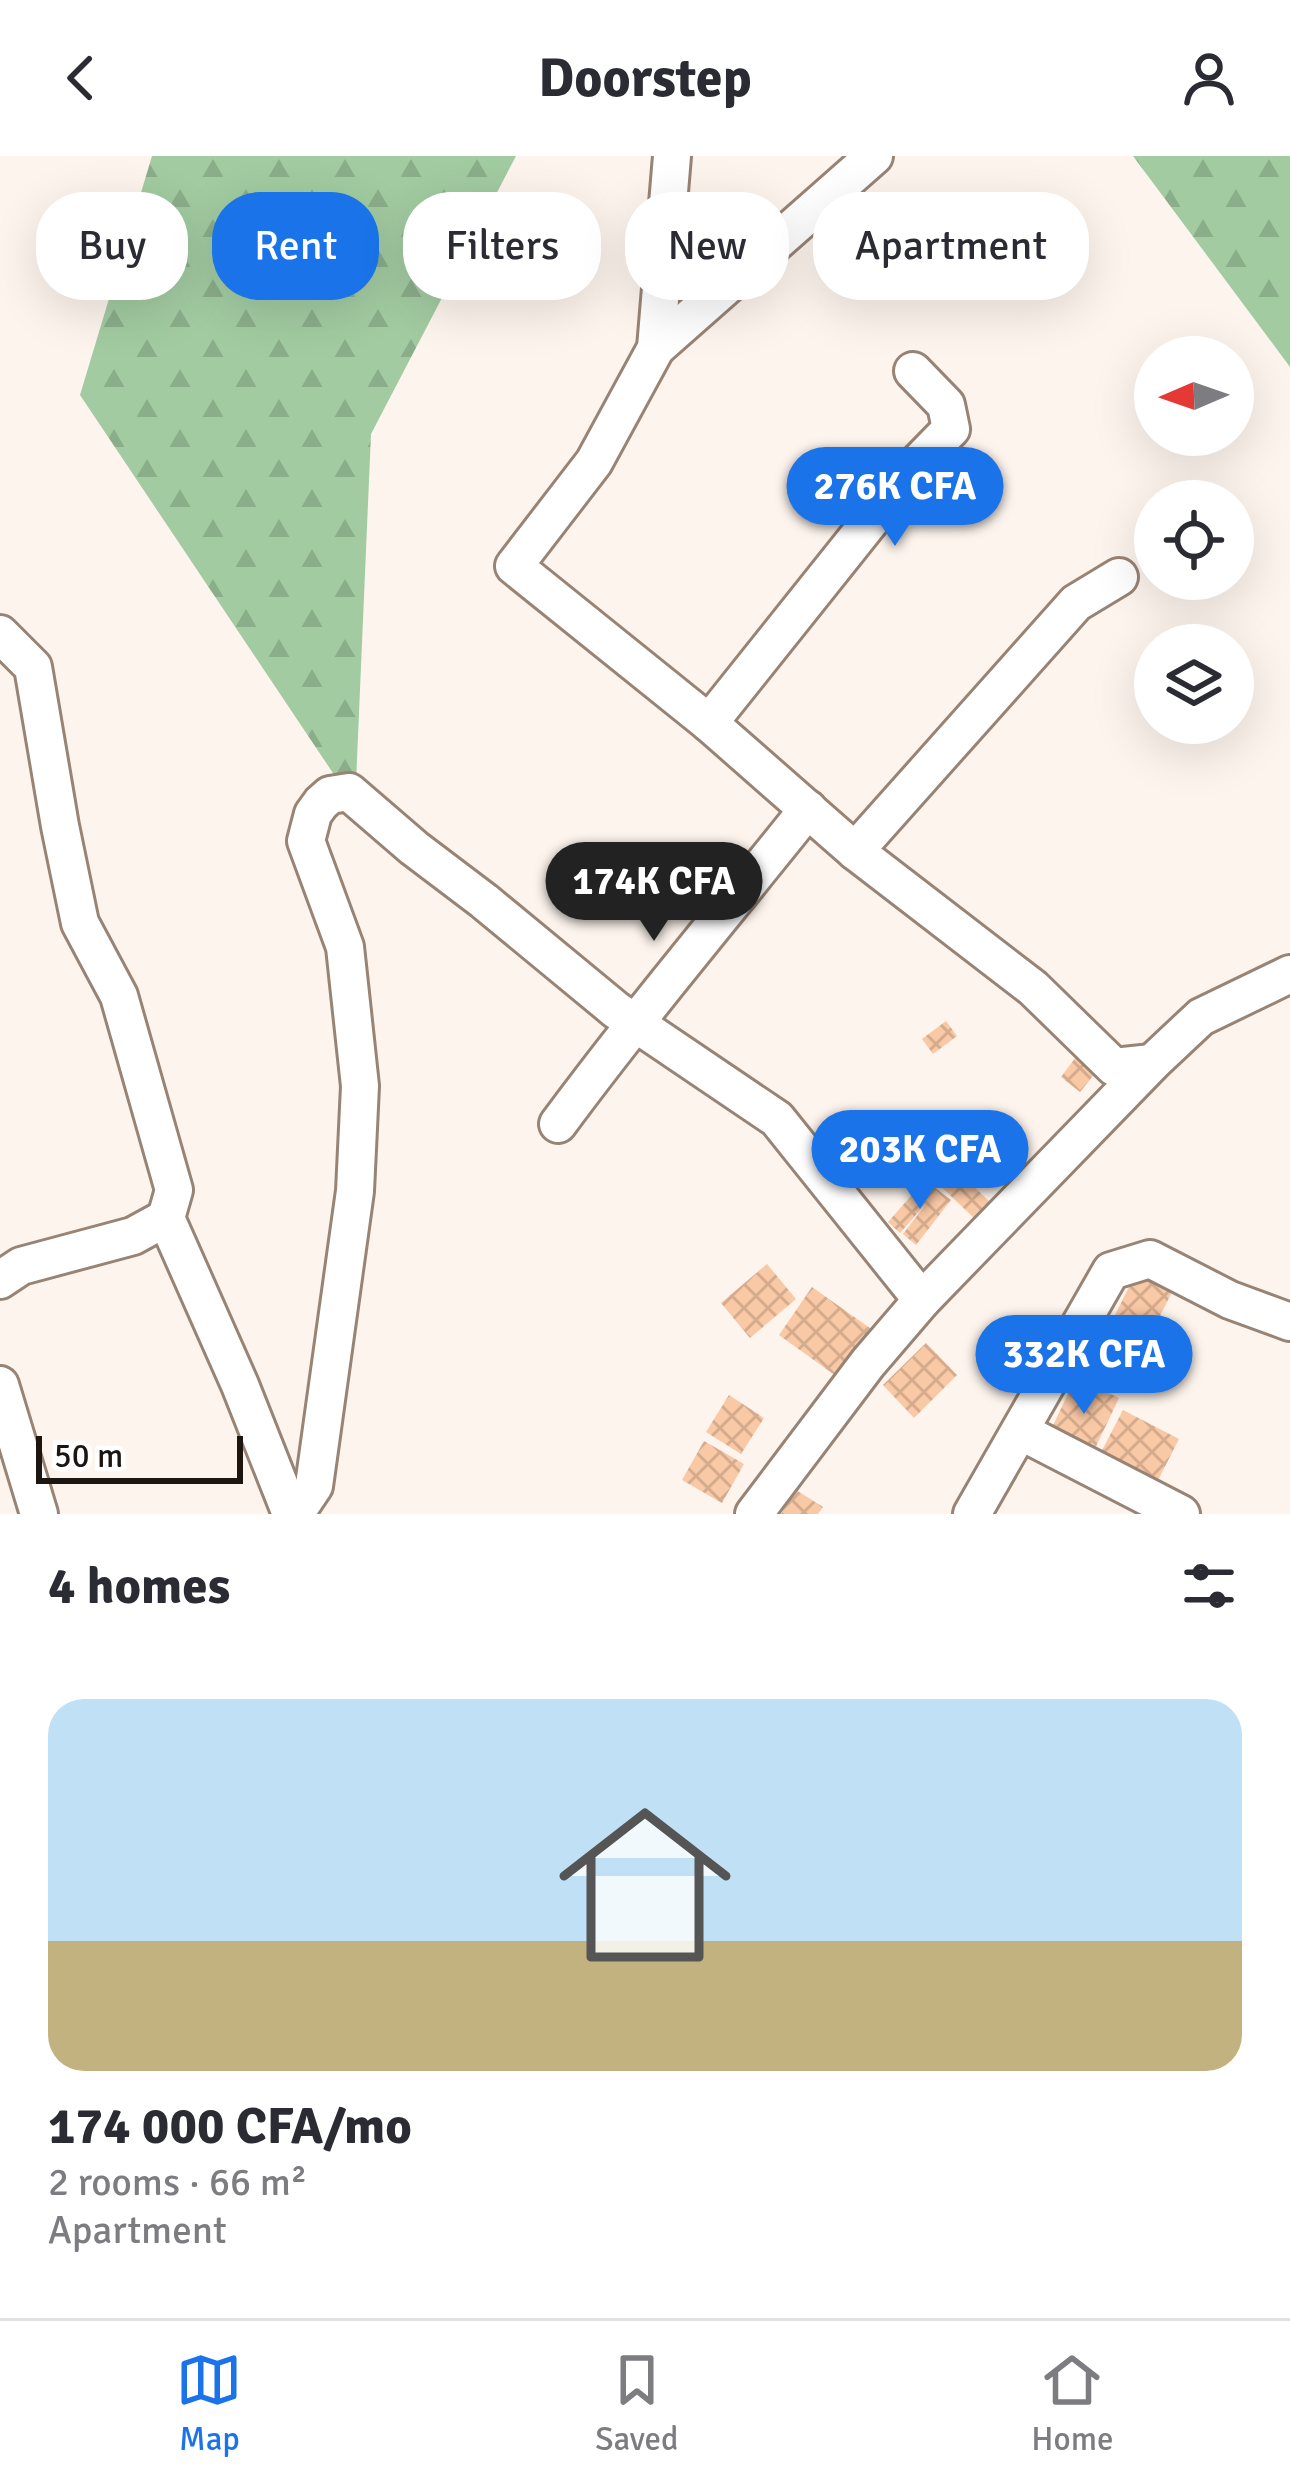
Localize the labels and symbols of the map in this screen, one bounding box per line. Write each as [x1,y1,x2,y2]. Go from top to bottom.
north arrow [1134,336,1254,456]
pin: 276K CFA [771,447,1019,549]
pin: 174K CFA [530,842,778,944]
pin: 203K CFA [796,1110,1044,1212]
pin: 332K CFA [960,1315,1208,1417]
scale bar [36,1430,243,1483]

